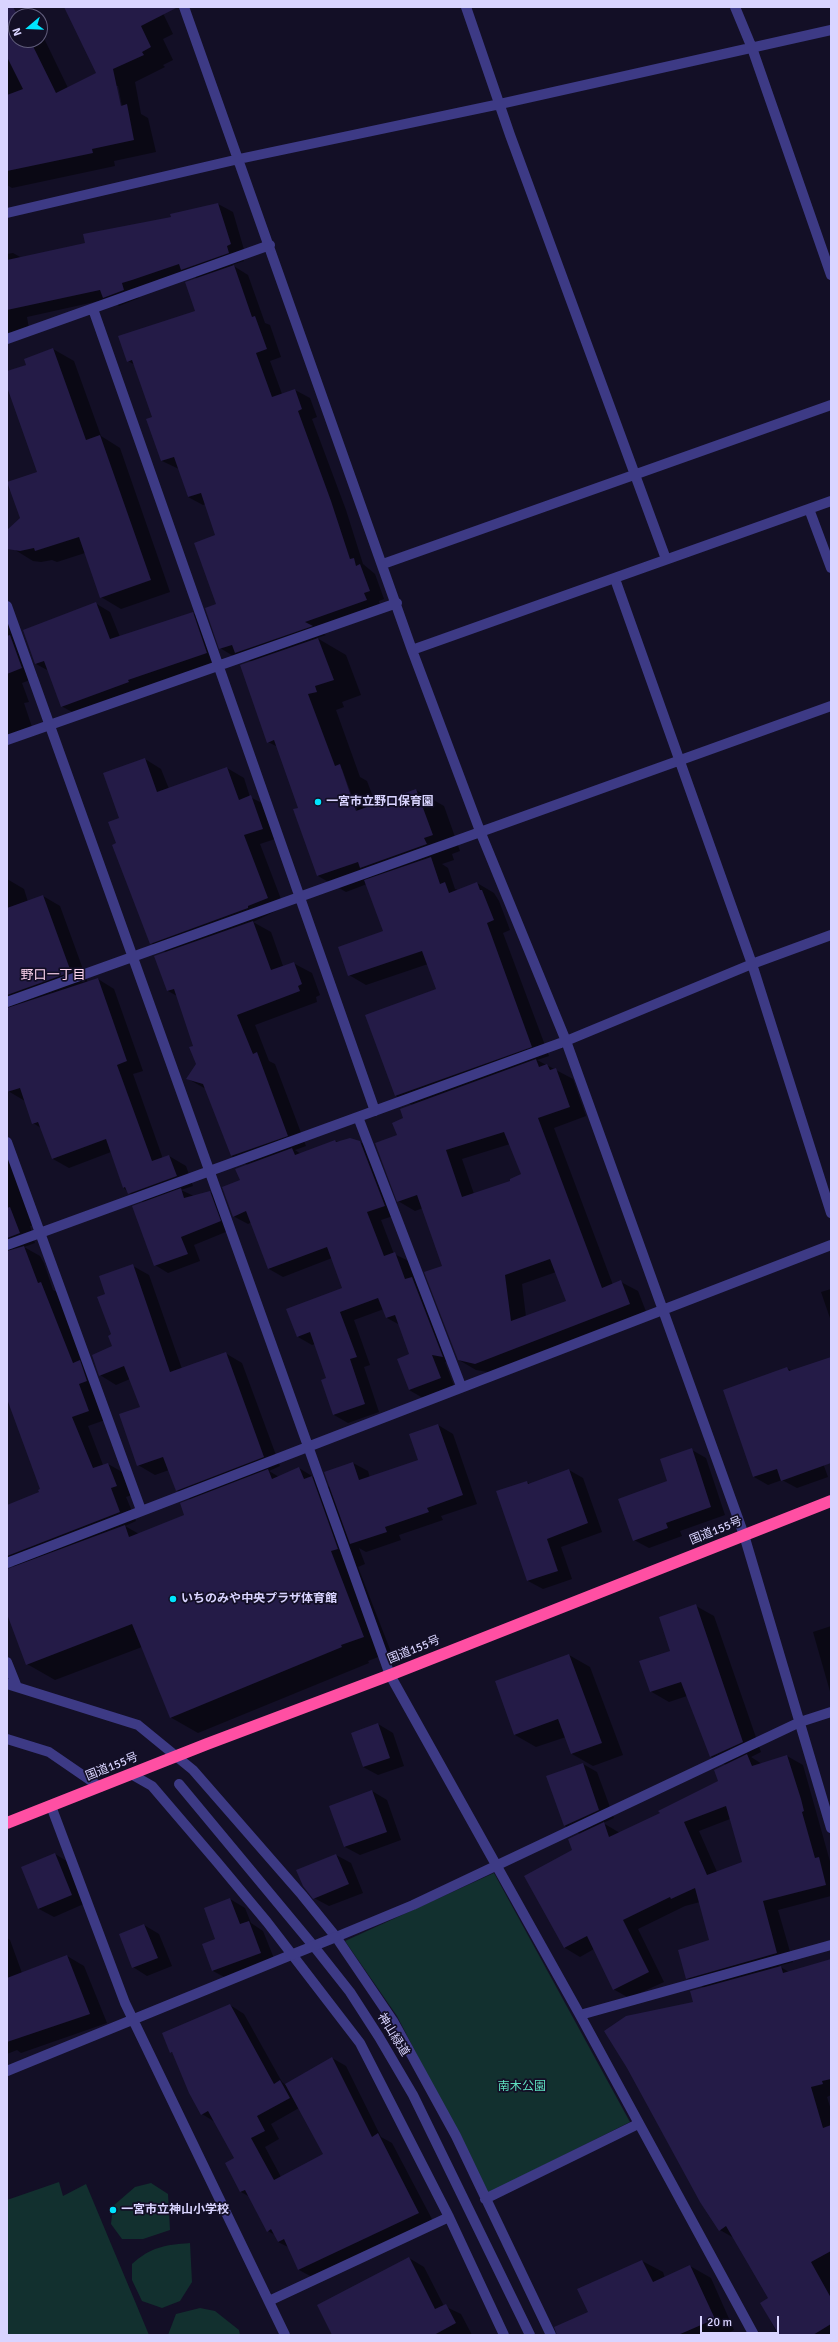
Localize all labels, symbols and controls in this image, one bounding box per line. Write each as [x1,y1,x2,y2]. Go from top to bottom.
north arrow [8,8,48,48]
text: N [10,26,25,37]
place label: 一宮市立野口保育園 [326,795,434,809]
marker: 一宮市立野口保育園 [313,797,323,807]
district label: 野口一丁目 [21,968,85,984]
street label: 国道155号 [688,1514,744,1548]
place label: いちのみや中央プラザ体育館 [181,1592,337,1606]
marker: いちのみや中央プラザ体育館 [168,1594,178,1604]
street label: 国道155号 [386,1633,442,1667]
street label: 国道155号 [84,1750,140,1784]
street label: 神山緑道 [374,2011,412,2059]
park label: 南木公園 [498,2080,546,2094]
place label: 一宮市立神山小学校 [121,2203,229,2217]
marker: 一宮市立神山小学校 [108,2205,118,2215]
scale bar [702,2308,781,2334]
text: 20 m [707,2315,732,2330]

